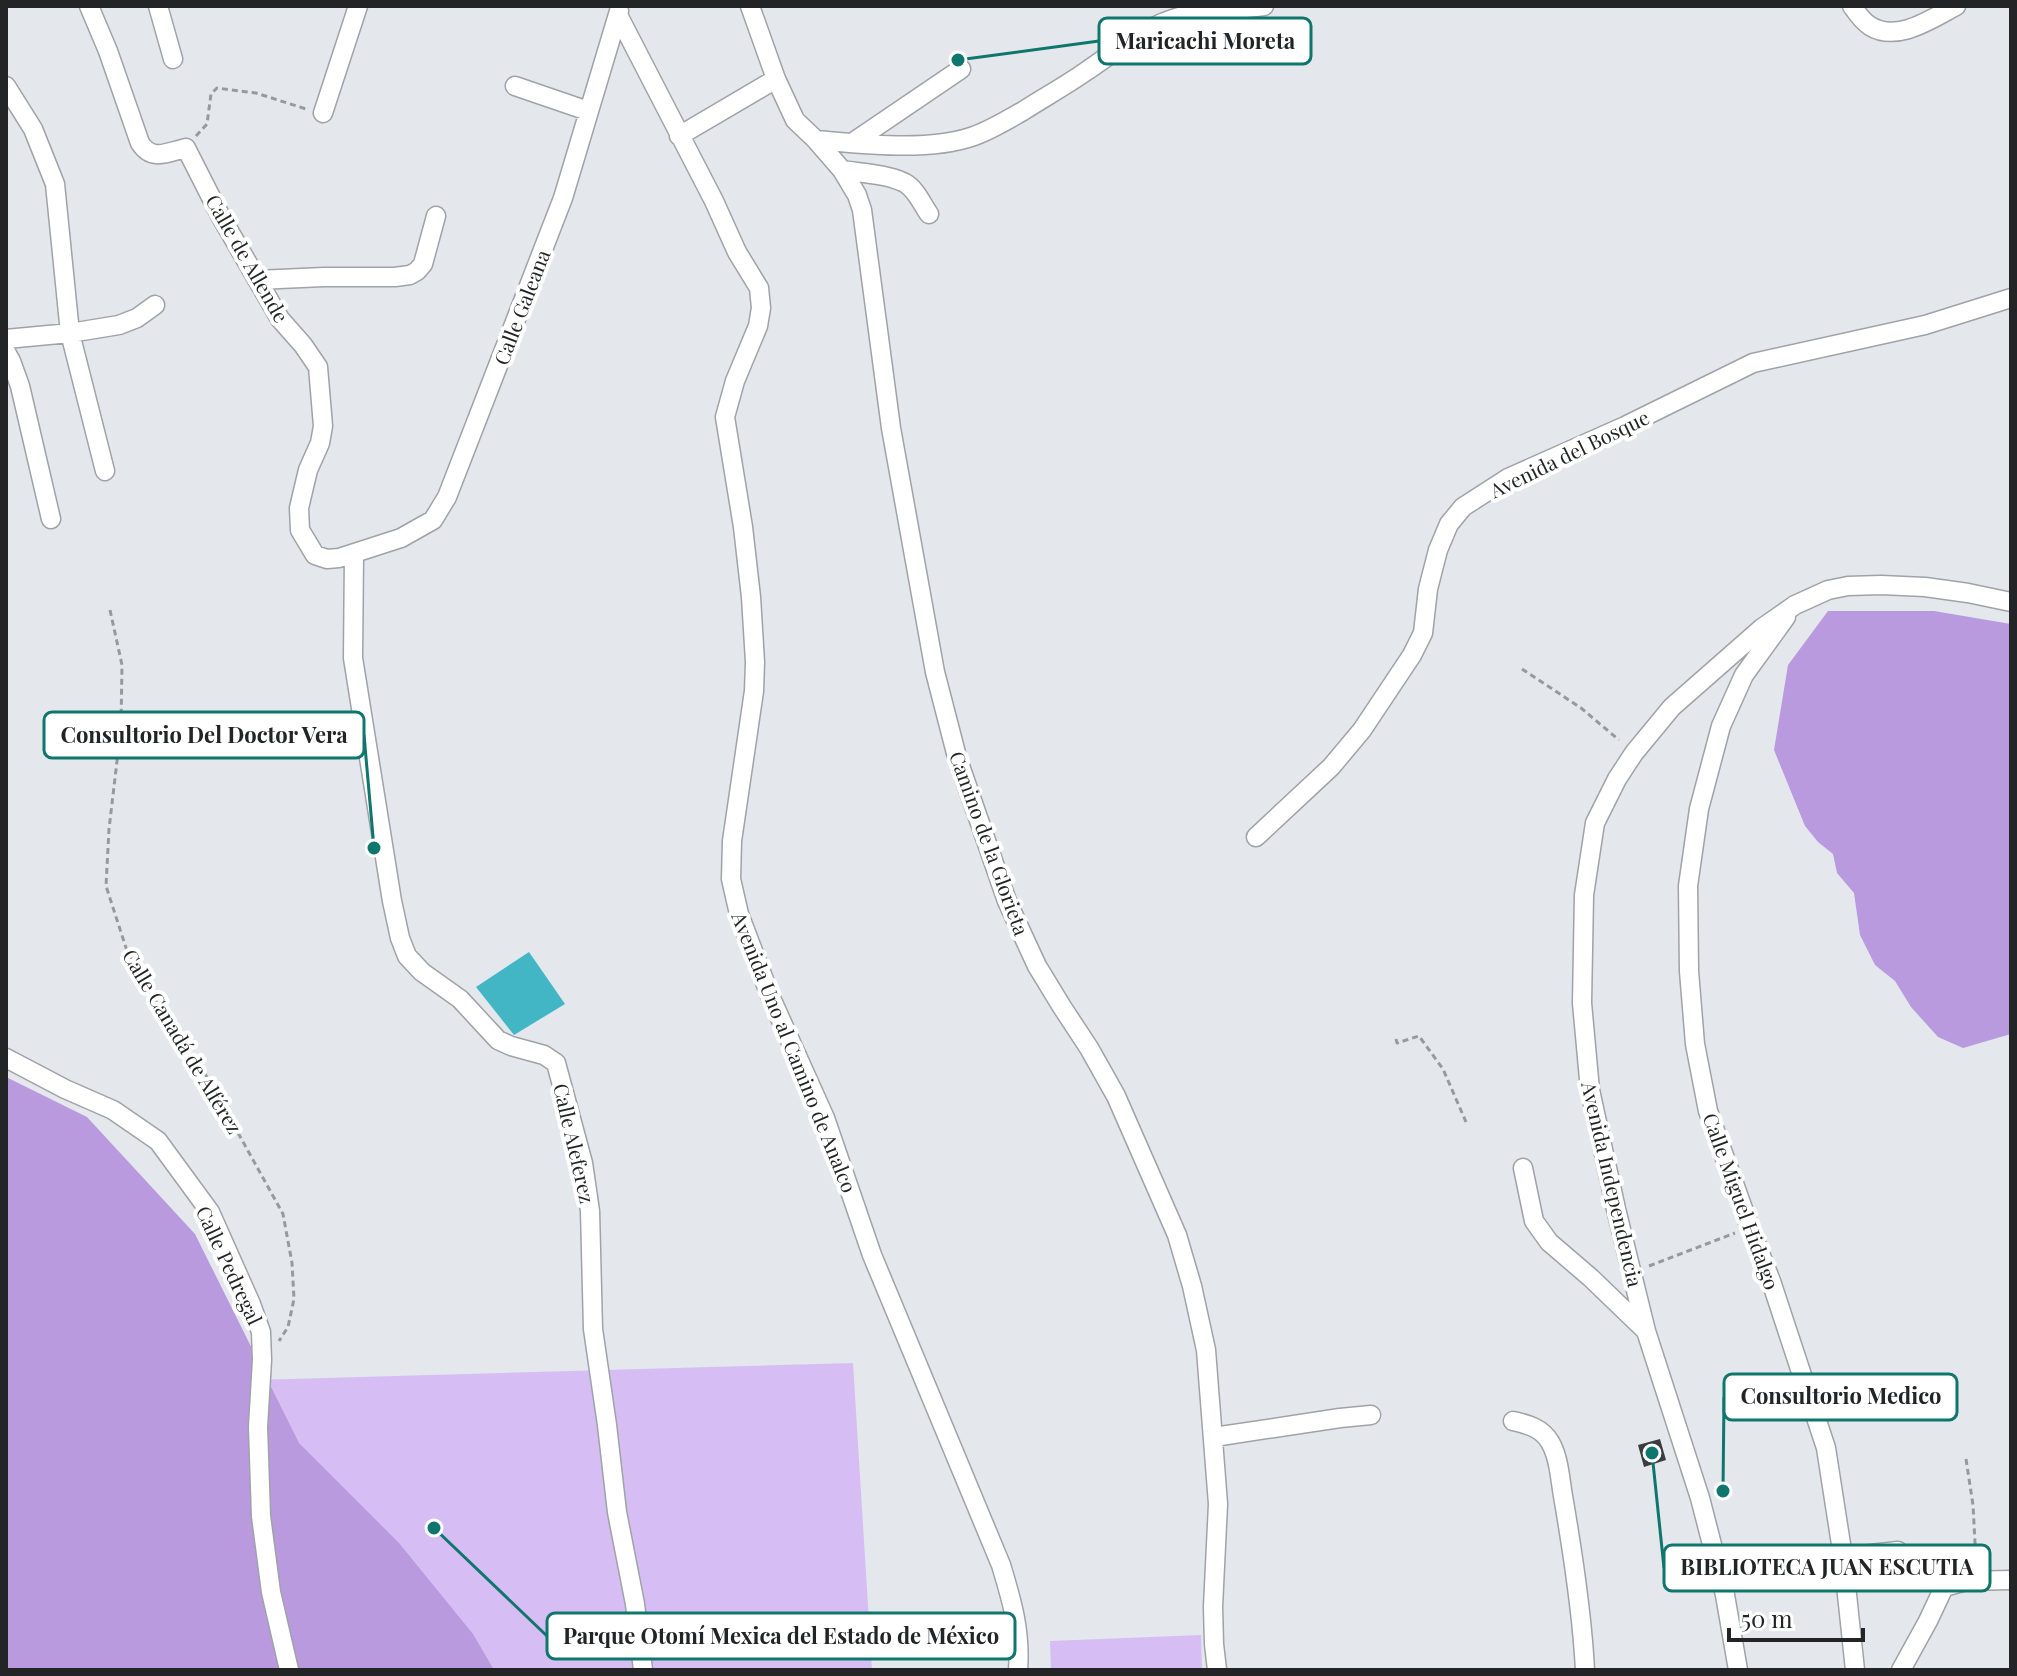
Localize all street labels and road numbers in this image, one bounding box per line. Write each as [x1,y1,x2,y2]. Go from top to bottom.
street label: Calle de Allende [200,189,296,327]
street label: Calle Galeana [487,245,555,369]
street label: Avenida del Bosque [1484,403,1653,504]
street label: Camino de la Glorieta [944,747,1036,939]
street label: Avenida Uno al Camino de Analco [726,907,864,1196]
street label: Calle Canadá de Alférez [117,944,249,1138]
street label: Avenida Independencia [1576,1078,1650,1289]
street label: Calle Aleferez [548,1080,602,1206]
street label: Calle Miguel Hidalgo [1698,1109,1786,1293]
street label: Calle Pedregal [191,1201,269,1329]

